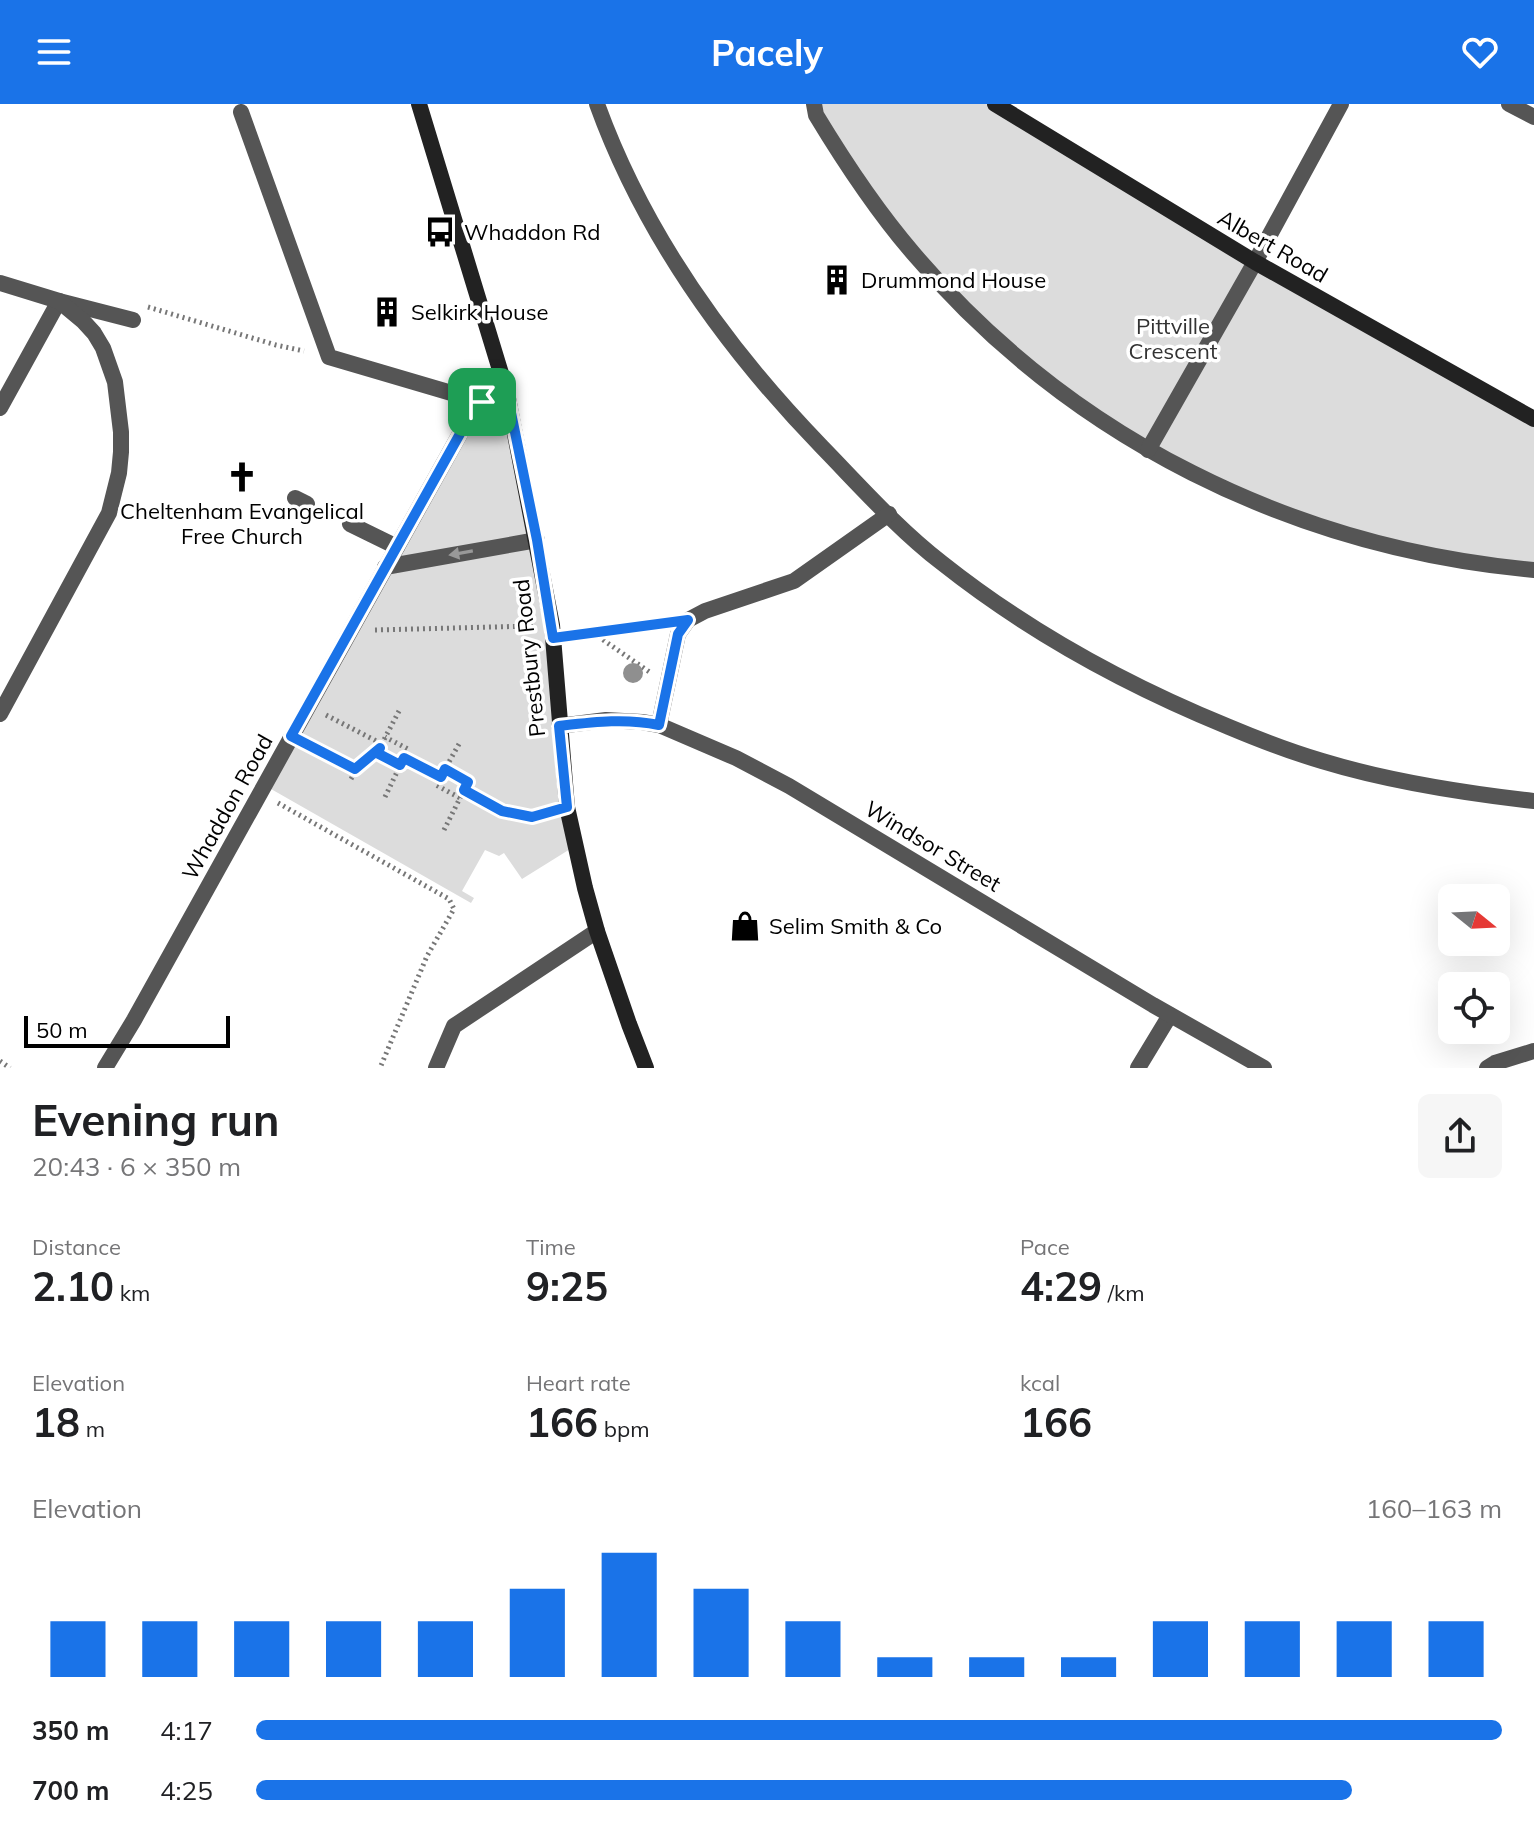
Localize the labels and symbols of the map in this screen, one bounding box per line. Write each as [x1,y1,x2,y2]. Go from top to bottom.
street label: Albert Road [1213,203,1333,289]
bus stop icon: Whaddon Rd [423,215,457,249]
place label: Whaddon Rd [464,218,600,246]
building icon: Drummond House [820,263,854,297]
place label: Drummond House [861,266,1046,294]
building icon: Selkirk House [370,295,404,329]
place label: Selkirk House [411,298,549,326]
park label: Pittville Crescent [1128,312,1218,365]
pin [448,368,516,436]
church icon: Cheltenham Evangelical Free Church [225,460,259,494]
place label: Cheltenham Evangelical Free Church [120,497,364,550]
one-way arrow [448,548,473,560]
street label: Prestbury Road [507,578,551,738]
street label: Whaddon Road [175,729,279,885]
street label: Windsor Street [860,794,1006,898]
north arrow [1438,884,1510,956]
shop icon: Selim Smith & Co [728,909,762,943]
place label: Selim Smith & Co [769,912,942,940]
scale bar [24,1012,230,1048]

